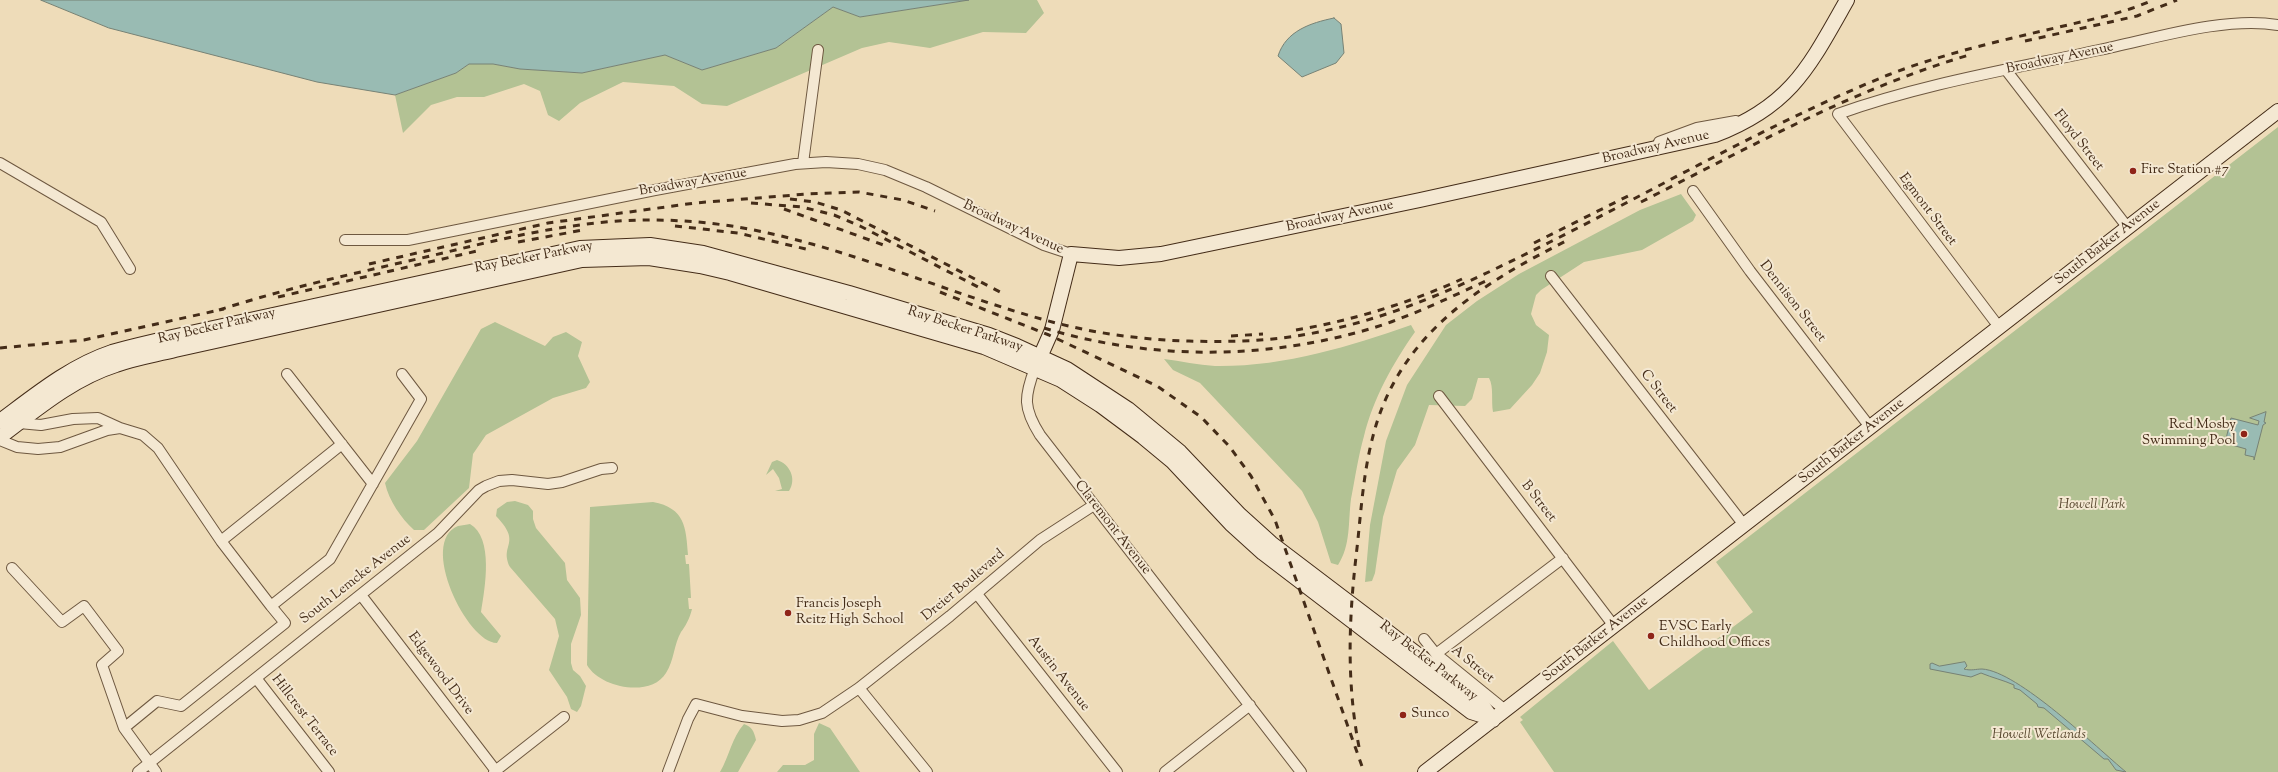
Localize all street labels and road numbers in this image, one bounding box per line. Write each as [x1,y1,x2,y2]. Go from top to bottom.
street label: Broadway Avenue [2005,39,2115,79]
street label: Floyd Street [2049,107,2107,175]
street label: Broadway Avenue [1601,128,1711,168]
street label: Broadway Avenue [638,165,748,201]
street label: Egmont Street [1894,170,1960,250]
street label: Broadway Avenue [960,197,1066,259]
street label: Broadway Avenue [1285,197,1395,237]
street label: South Barker Avenue [2052,197,2164,289]
street label: Ray Becker Parkway [473,238,595,278]
street label: Dennison Street [1755,258,1829,346]
street label: Ray Becker Parkway [905,303,1025,357]
street label: Ray Becker Parkway [157,305,277,349]
street label: C Street [1636,367,1680,417]
street label: South Barker Avenue [1796,396,1908,488]
street label: Claremont Avenue [1070,478,1154,578]
street label: B Street [1517,478,1559,526]
street label: South Lemcke Avenue [297,531,415,629]
street label: Dreier Boulevard [919,546,1009,626]
street label: South Barker Avenue [1540,594,1652,686]
street label: Ray Becker Parkway [1375,618,1481,706]
street label: Edgewood Drive [403,629,477,719]
street label: Austin Avenue [1023,633,1093,715]
street label: A Street [1447,643,1497,687]
street label: Hillcrest Terrace [267,672,341,760]

